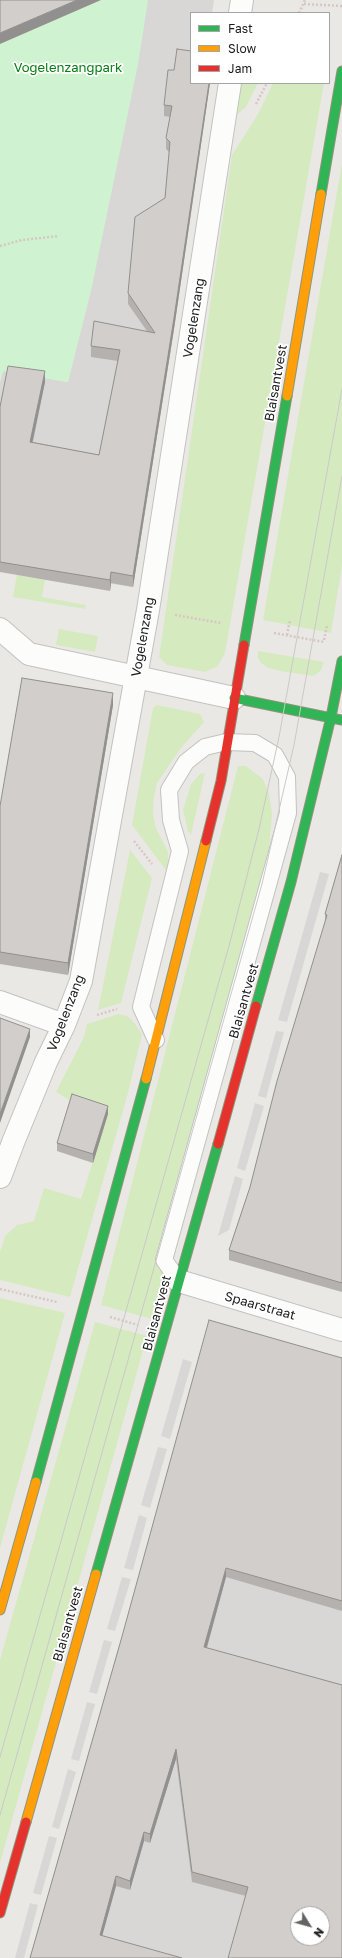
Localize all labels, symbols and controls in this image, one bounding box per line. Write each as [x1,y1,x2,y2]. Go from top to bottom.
legend [190,12,330,84]
text: Fast [228,21,253,36]
text: Slow [228,41,256,56]
park label: Vogelenzangpark [14,60,122,76]
text: Jam [228,61,252,76]
street label: Vogelenzang [180,277,208,359]
street label: Blaisantvest [262,343,290,423]
street label: Vogelenzang [128,596,158,678]
street label: Blaisantvest [226,961,262,1041]
street label: Vogelenzang [44,972,88,1054]
street label: Blaisantvest [139,1273,175,1353]
street label: Spaarstraat [223,1288,297,1324]
street label: Blaisantvest [50,1584,86,1664]
north arrow [290,1906,330,1946]
text: N [311,1926,327,1940]

